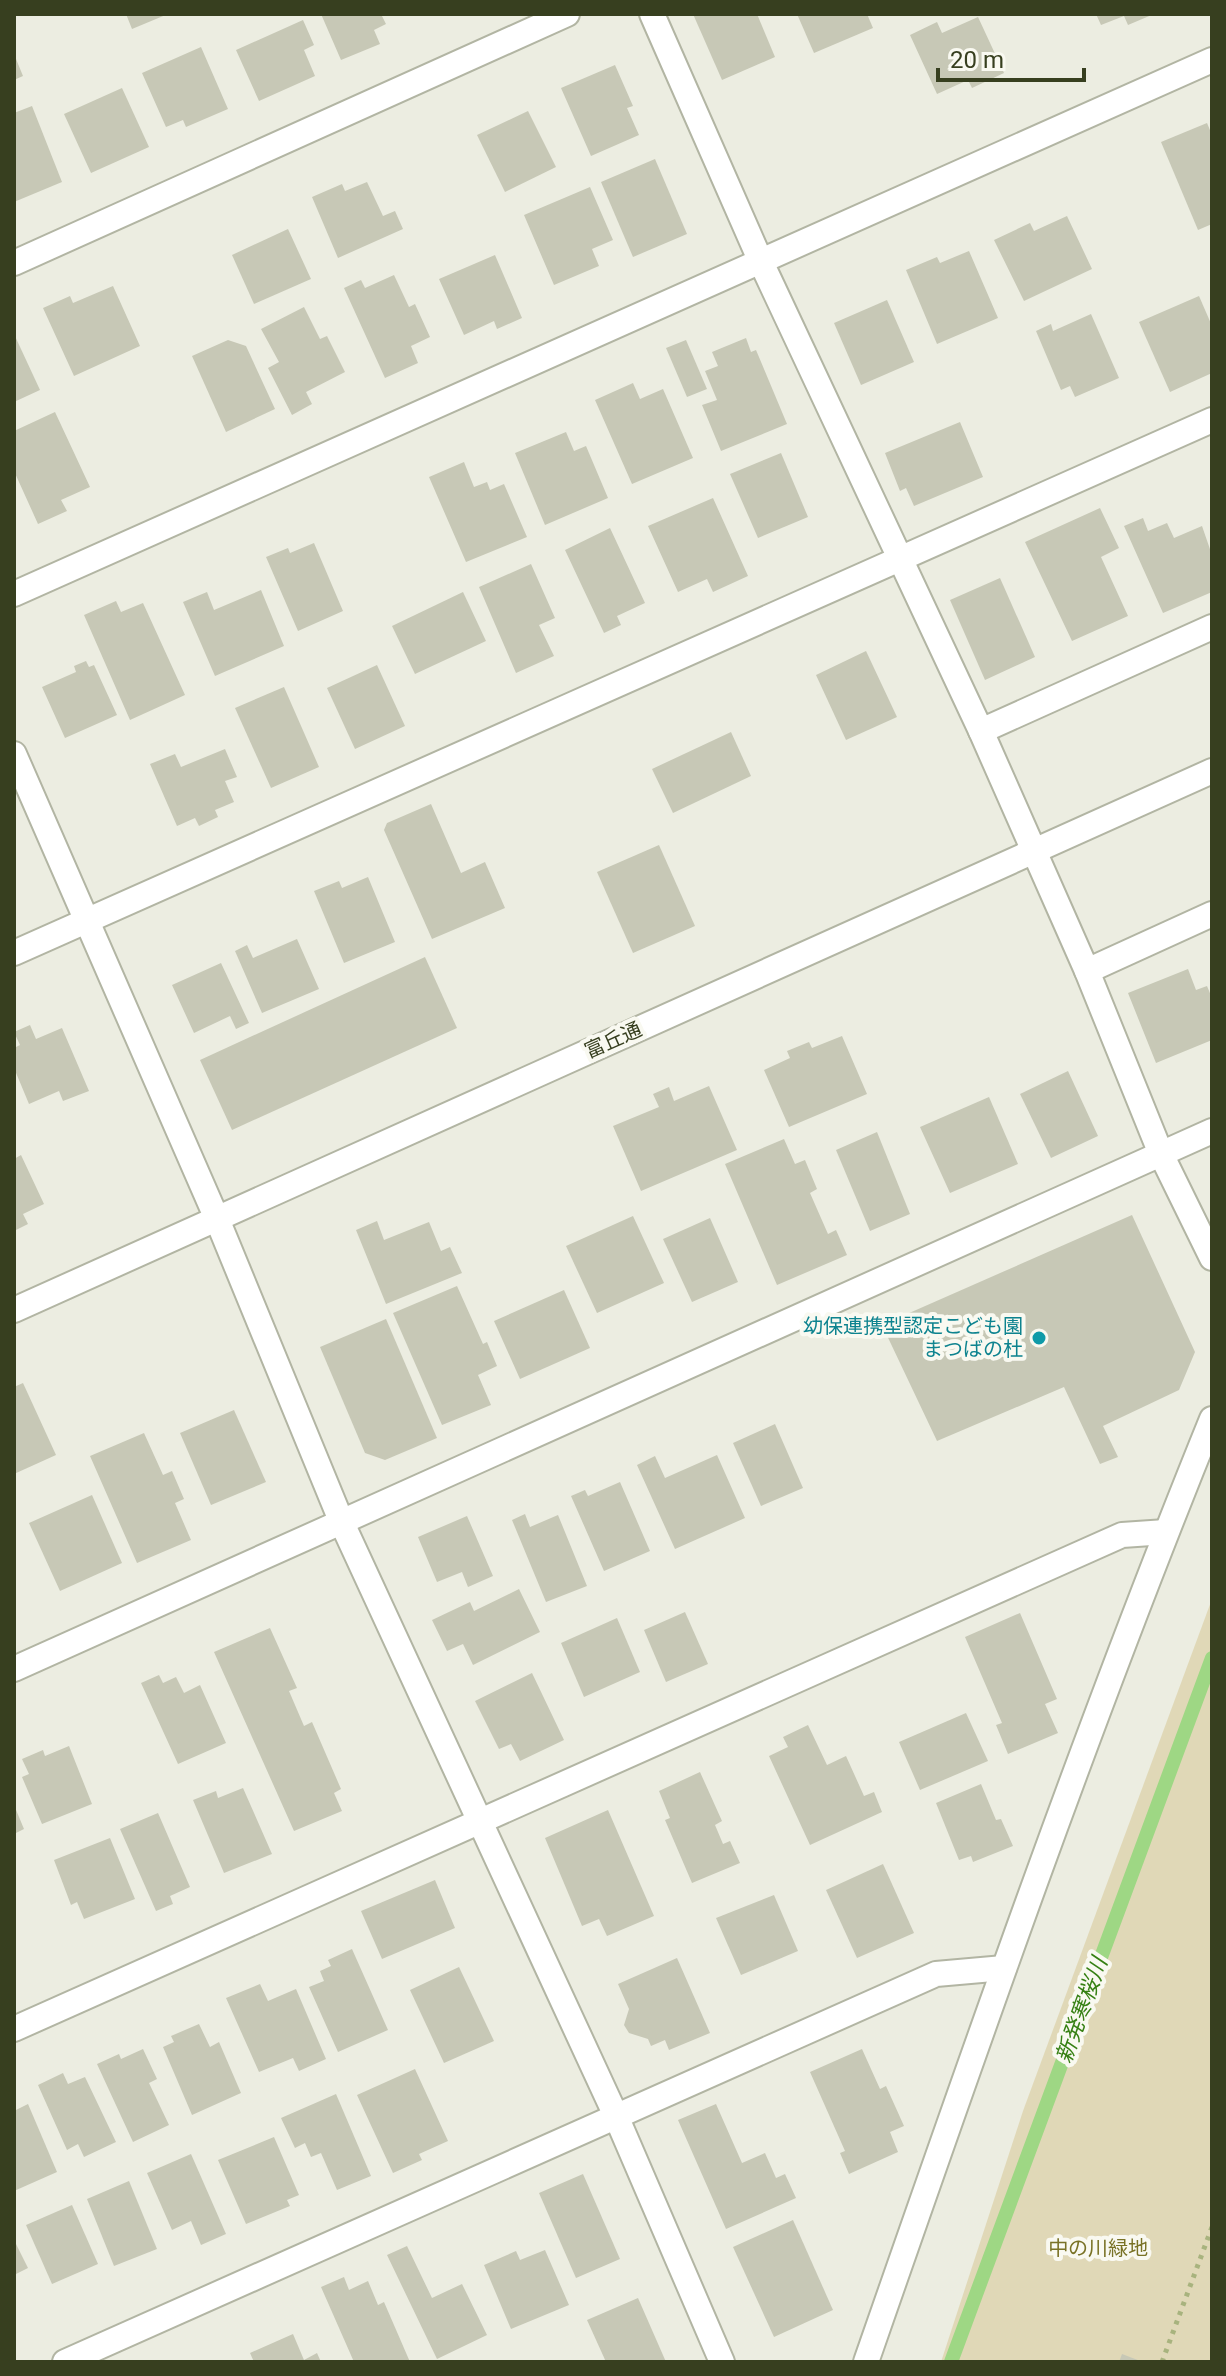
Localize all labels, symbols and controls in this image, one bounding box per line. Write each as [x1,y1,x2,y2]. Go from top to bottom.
scale bar [938,32,1084,82]
text: 20 m [950,46,1004,74]
street label: 富丘通 [581,1017,645,1063]
place label: 幼保連携型認定こども園 まつばの杜 [803,1314,1023,1361]
marker: 幼保連携型認定こども園 まつばの杜 [1030,1329,1048,1347]
water label: 新発寒桜川 [1051,1952,1113,2066]
park label: 中の川緑地 [1048,2236,1148,2260]

